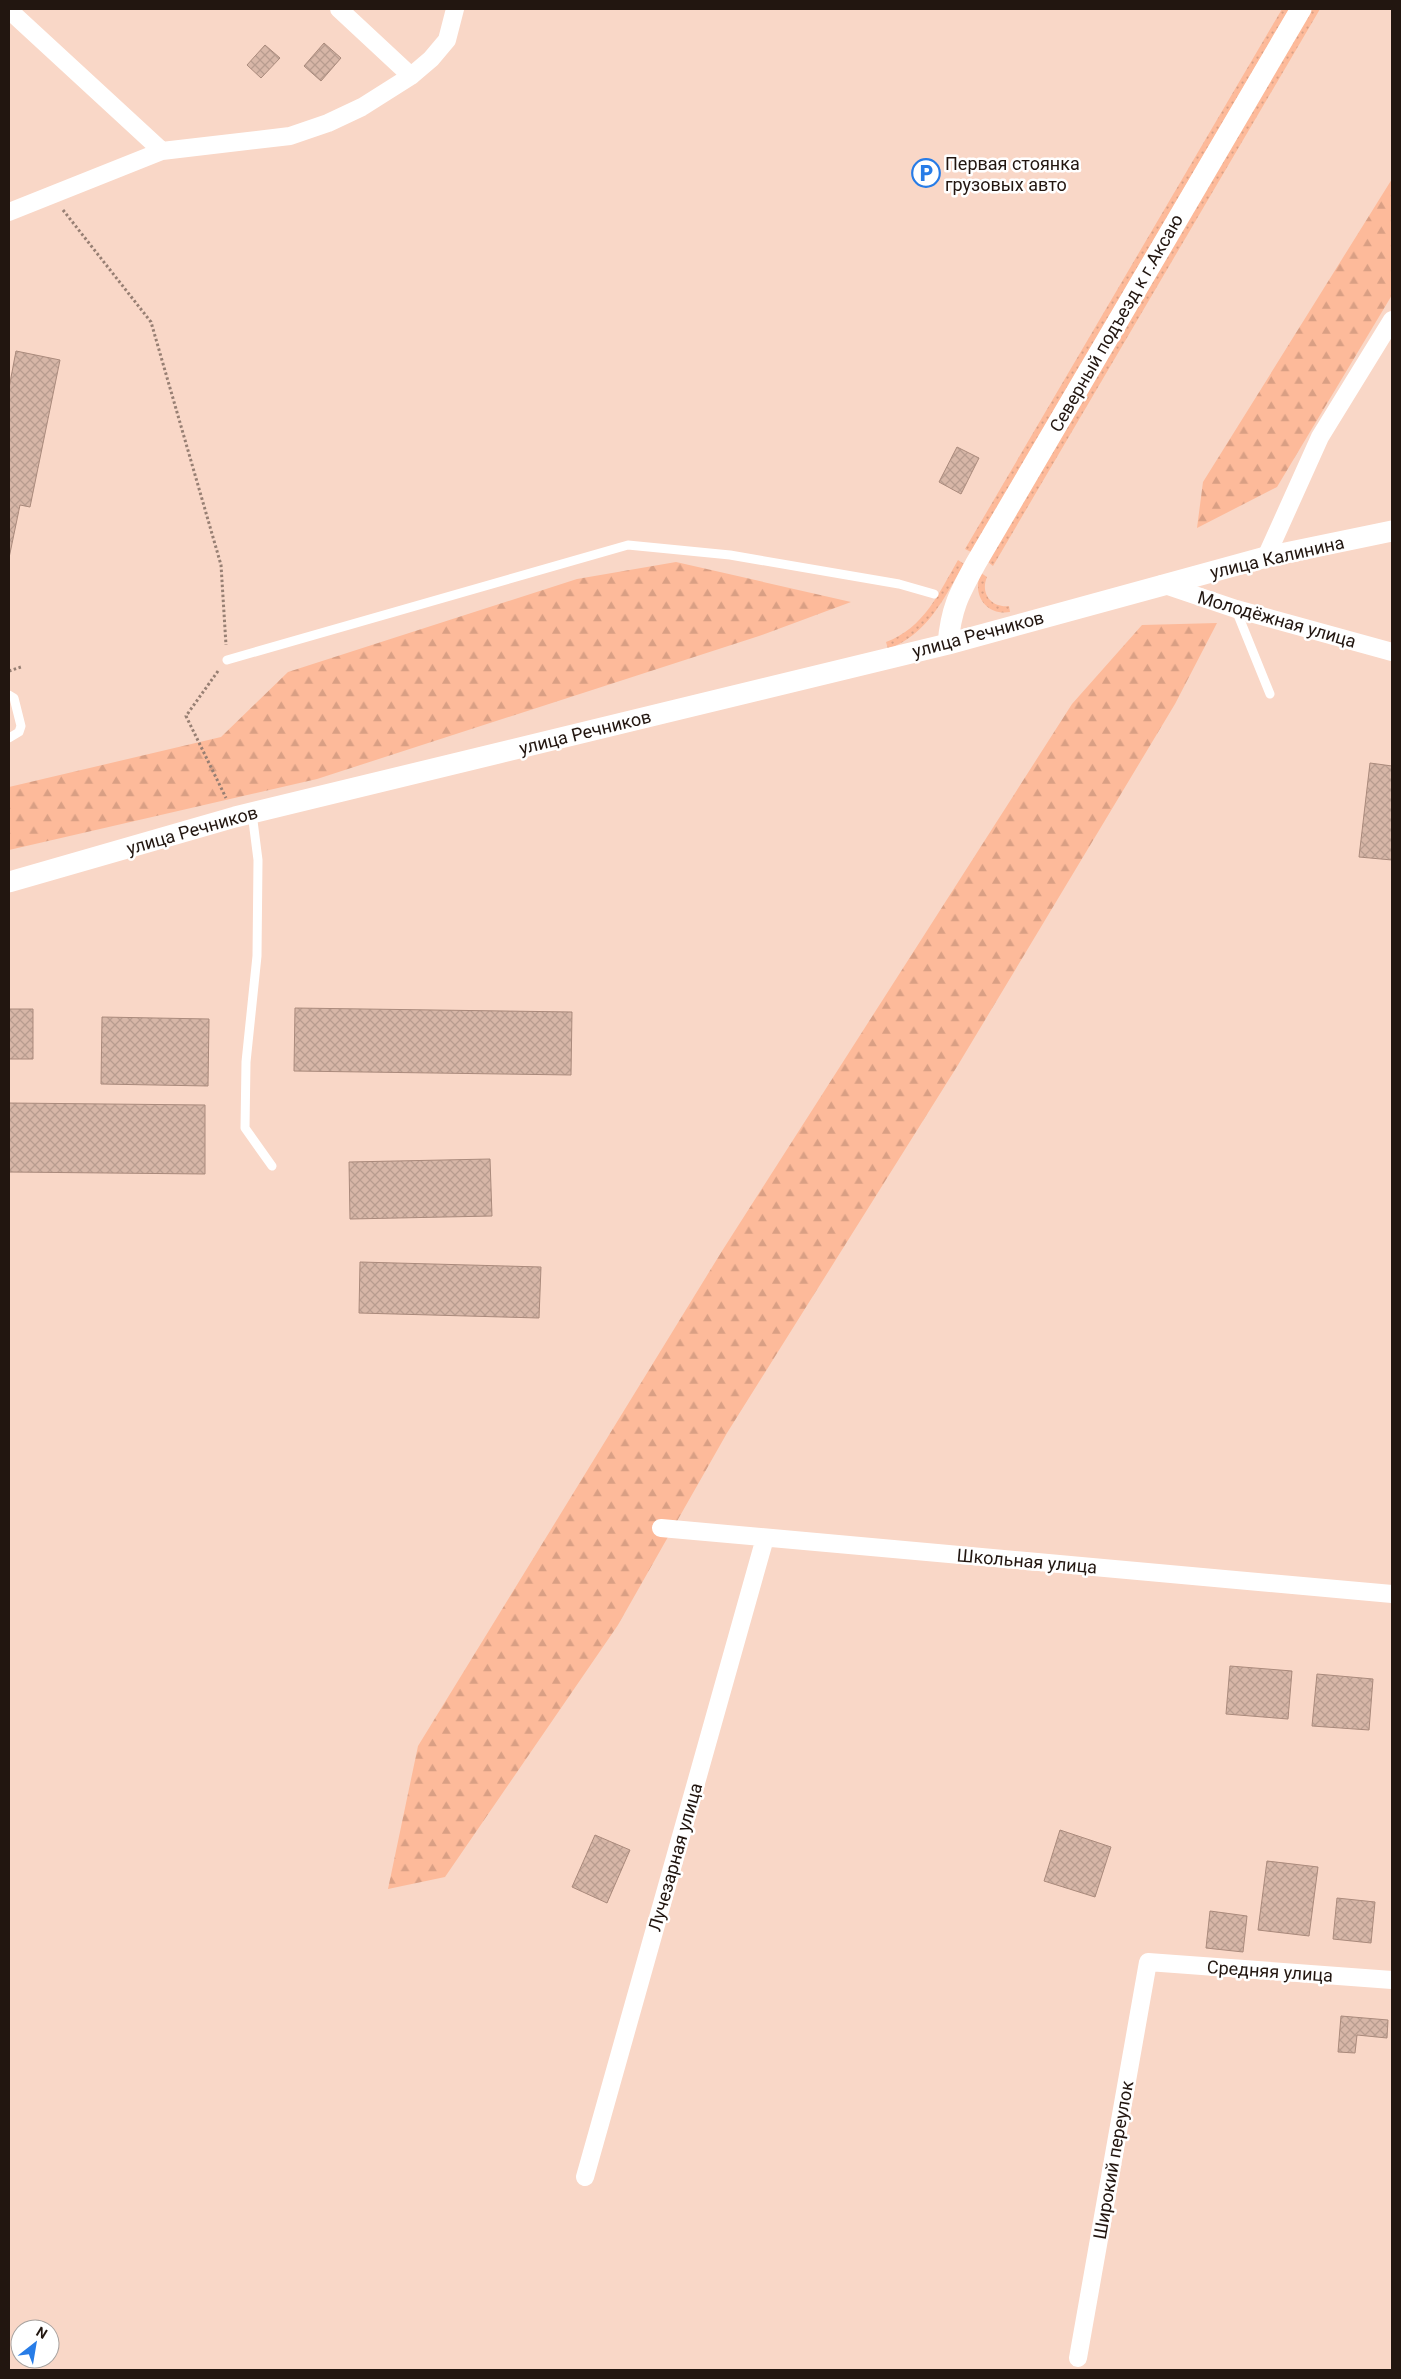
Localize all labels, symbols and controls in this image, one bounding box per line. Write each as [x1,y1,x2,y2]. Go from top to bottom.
place label: Первая стоянка грузовых авто [945,153,1080,195]
parking icon: Первая стоянка грузовых авто [911,158,941,188]
street label: Северный подъезд к г.Аксаю [1045,210,1187,436]
street label: улица Калинина [1208,531,1346,583]
street label: Молодёжная улица [1195,586,1359,652]
street label: улица Речников [910,606,1046,662]
street label: улица Речников [517,705,653,759]
street label: улица Речников [124,801,260,859]
street label: Школьная улица [956,1544,1098,1578]
street label: Лучезарная улица [644,1780,706,1934]
street label: Средняя улица [1206,1956,1334,1986]
street label: Широкий переулок [1089,2079,1137,2241]
north arrow [10,2319,60,2369]
text: N [33,2323,50,2342]

